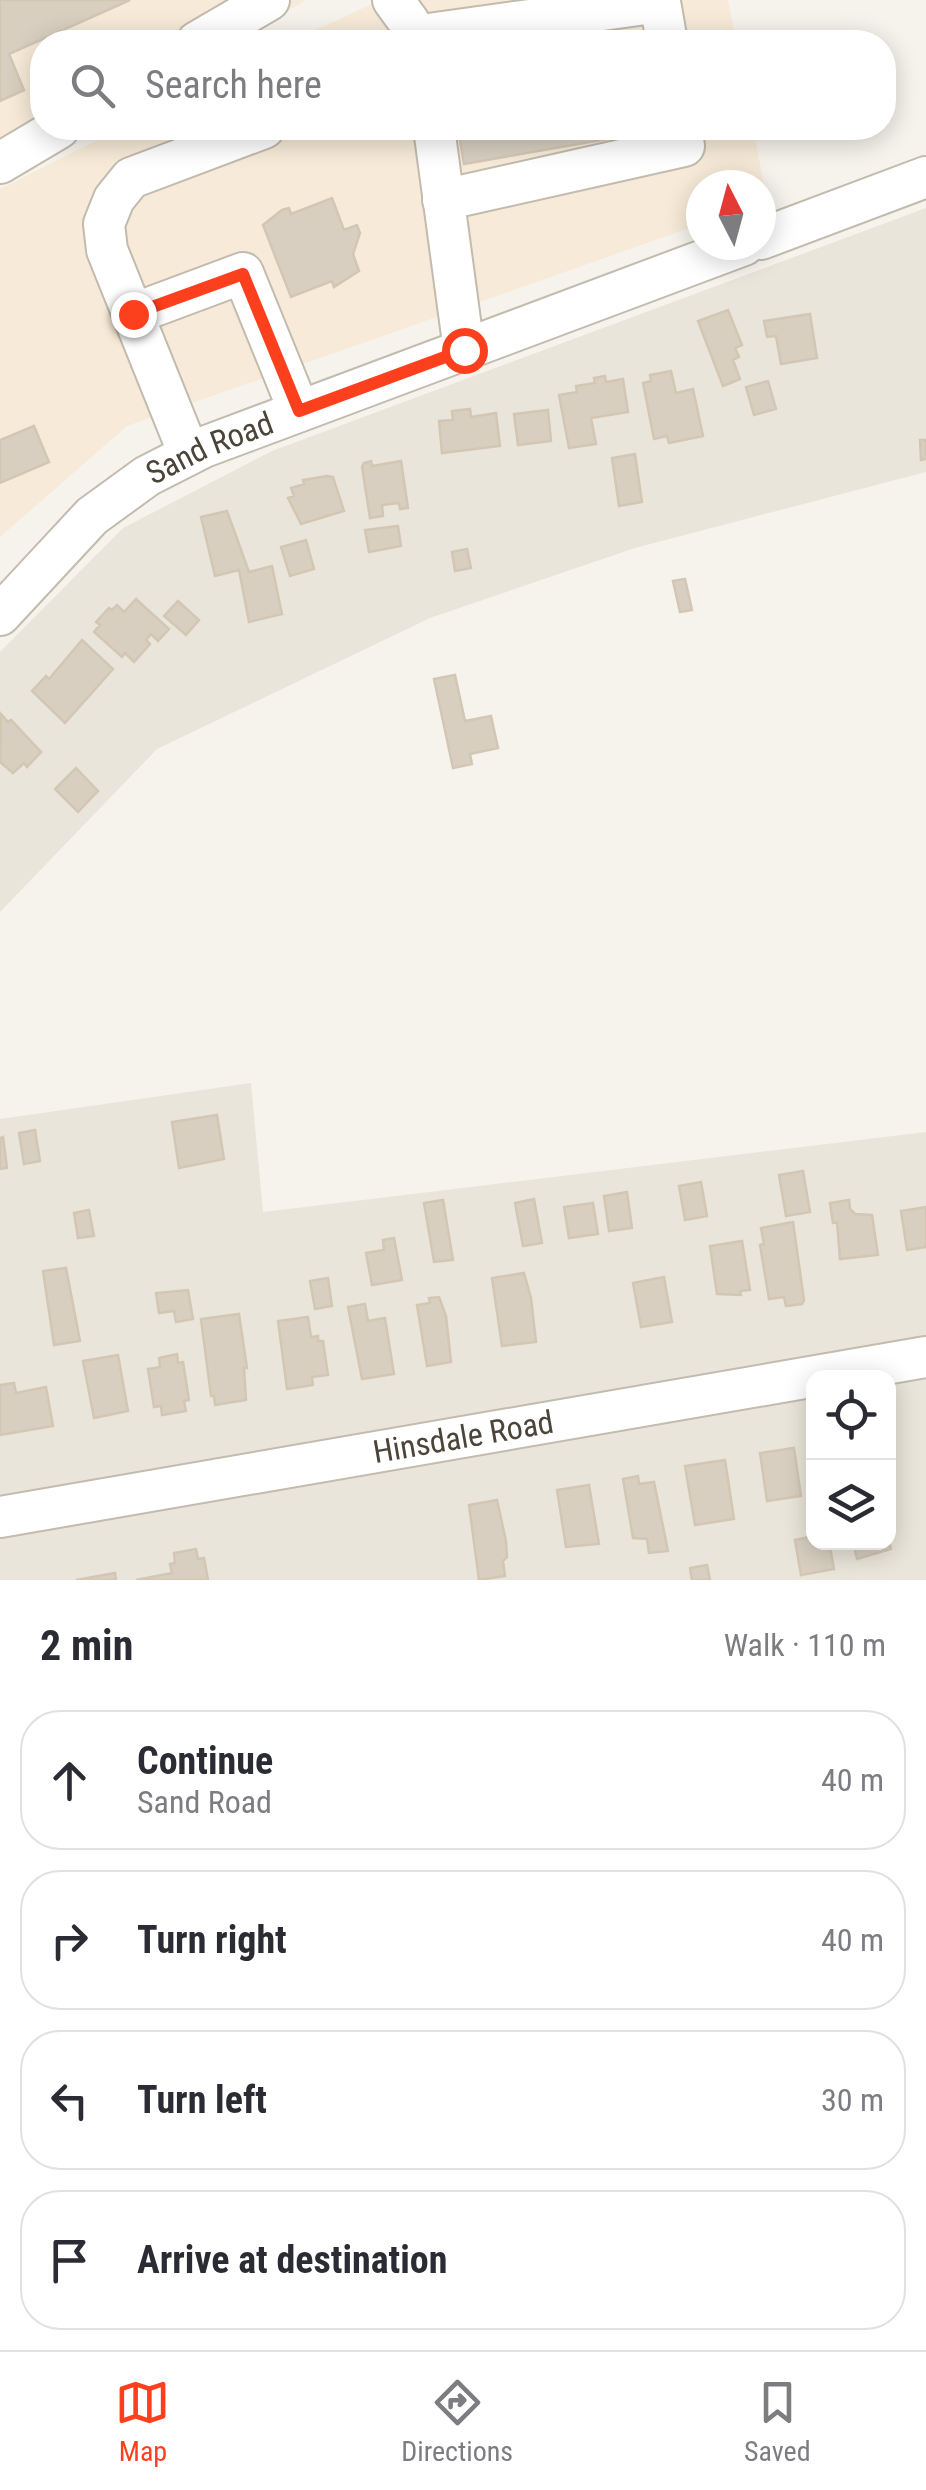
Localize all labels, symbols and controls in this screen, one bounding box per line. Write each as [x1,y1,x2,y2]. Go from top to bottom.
search box [30,30,896,140]
icon: search [65,58,120,113]
text: Search here [145,63,322,107]
north arrow [686,170,776,260]
route end [111,292,157,338]
route start [442,328,488,374]
street label: Sand Road [140,404,278,492]
map controls [806,1370,896,1550]
button: locate [806,1370,896,1460]
street label: Hinsdale Road [370,1403,556,1471]
button: layers [806,1460,896,1550]
text: 2 min [40,1621,133,1670]
text: Walk · 110 m [724,1626,886,1664]
text: Continue [137,1739,273,1783]
icon: ahead [42,1753,97,1808]
text: 40 m [821,1761,884,1799]
text: Sand Road [137,1783,272,1821]
icon: right [42,1913,97,1968]
text: Turn right [137,1918,287,1962]
text: 40 m [821,1921,884,1959]
icon: left [42,2073,97,2128]
text: Turn left [137,2078,267,2122]
text: 30 m [821,2081,884,2119]
icon: arrive [42,2233,97,2288]
text: Arrive at destination [137,2238,447,2282]
tab: Map [115,2375,170,2468]
tab: Directions [401,2375,513,2468]
tab: Saved [744,2375,811,2468]

